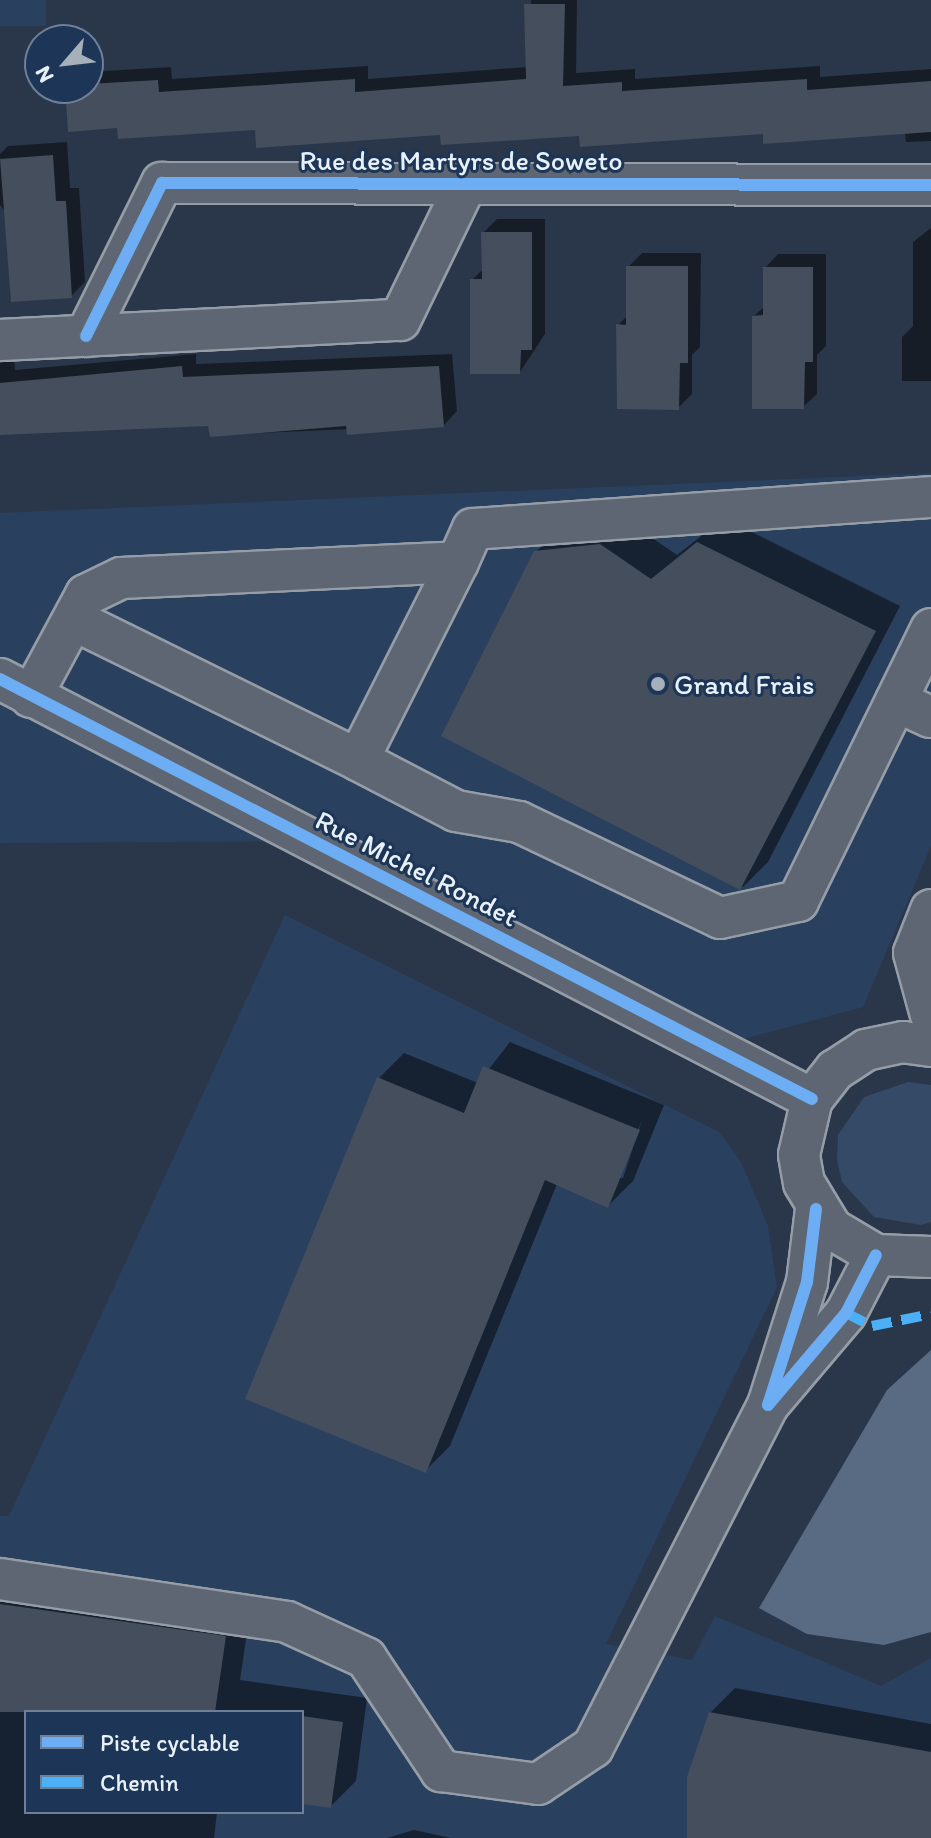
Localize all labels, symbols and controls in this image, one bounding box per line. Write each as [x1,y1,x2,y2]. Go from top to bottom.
north arrow [24,24,104,104]
text: N [29,62,60,87]
street label: Rue des Martyrs de Soweto [300,143,622,177]
place label: Grand Frais [674,667,815,701]
marker: Grand Frais [649,675,667,693]
street label: Rue Michel Rondet [311,803,523,933]
legend [24,1710,304,1814]
text: Piste cyclable [100,1728,240,1757]
text: Chemin [100,1768,179,1797]

